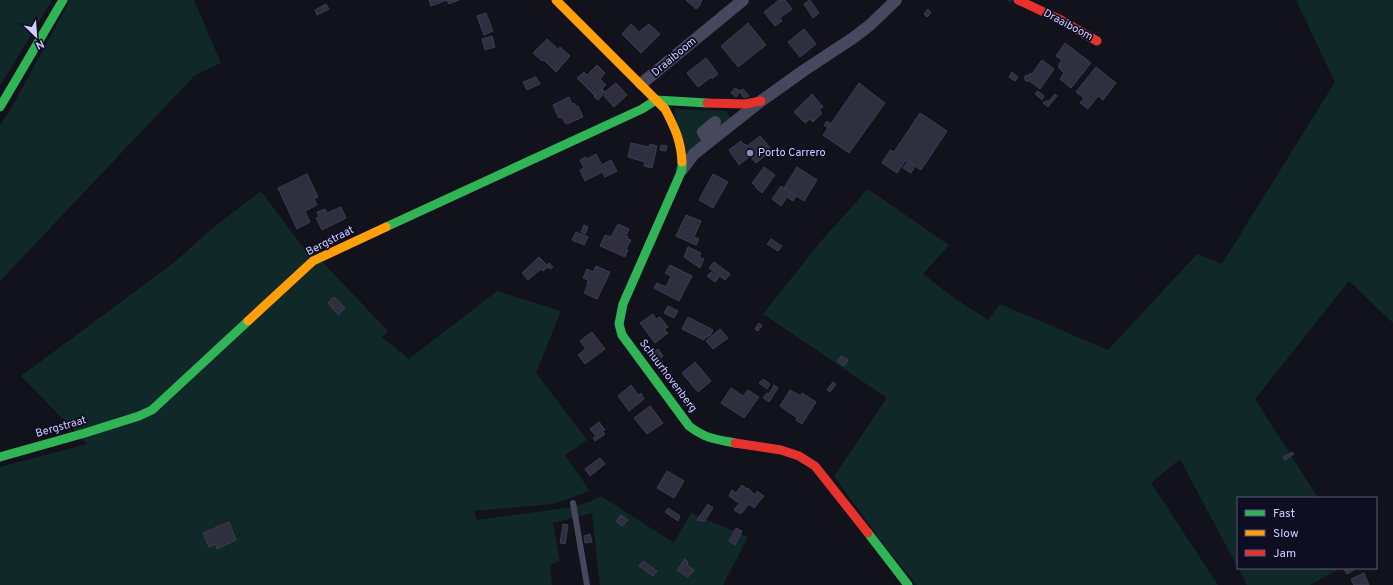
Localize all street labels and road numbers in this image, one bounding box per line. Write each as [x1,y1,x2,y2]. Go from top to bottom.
street label: Draaiboom [1041,6,1095,44]
street label: Draaiboom [649,34,699,80]
street label: Bergstraat [304,223,356,259]
street label: Schuurhovenberg [636,337,700,415]
street label: Bergstraat [34,413,88,441]

